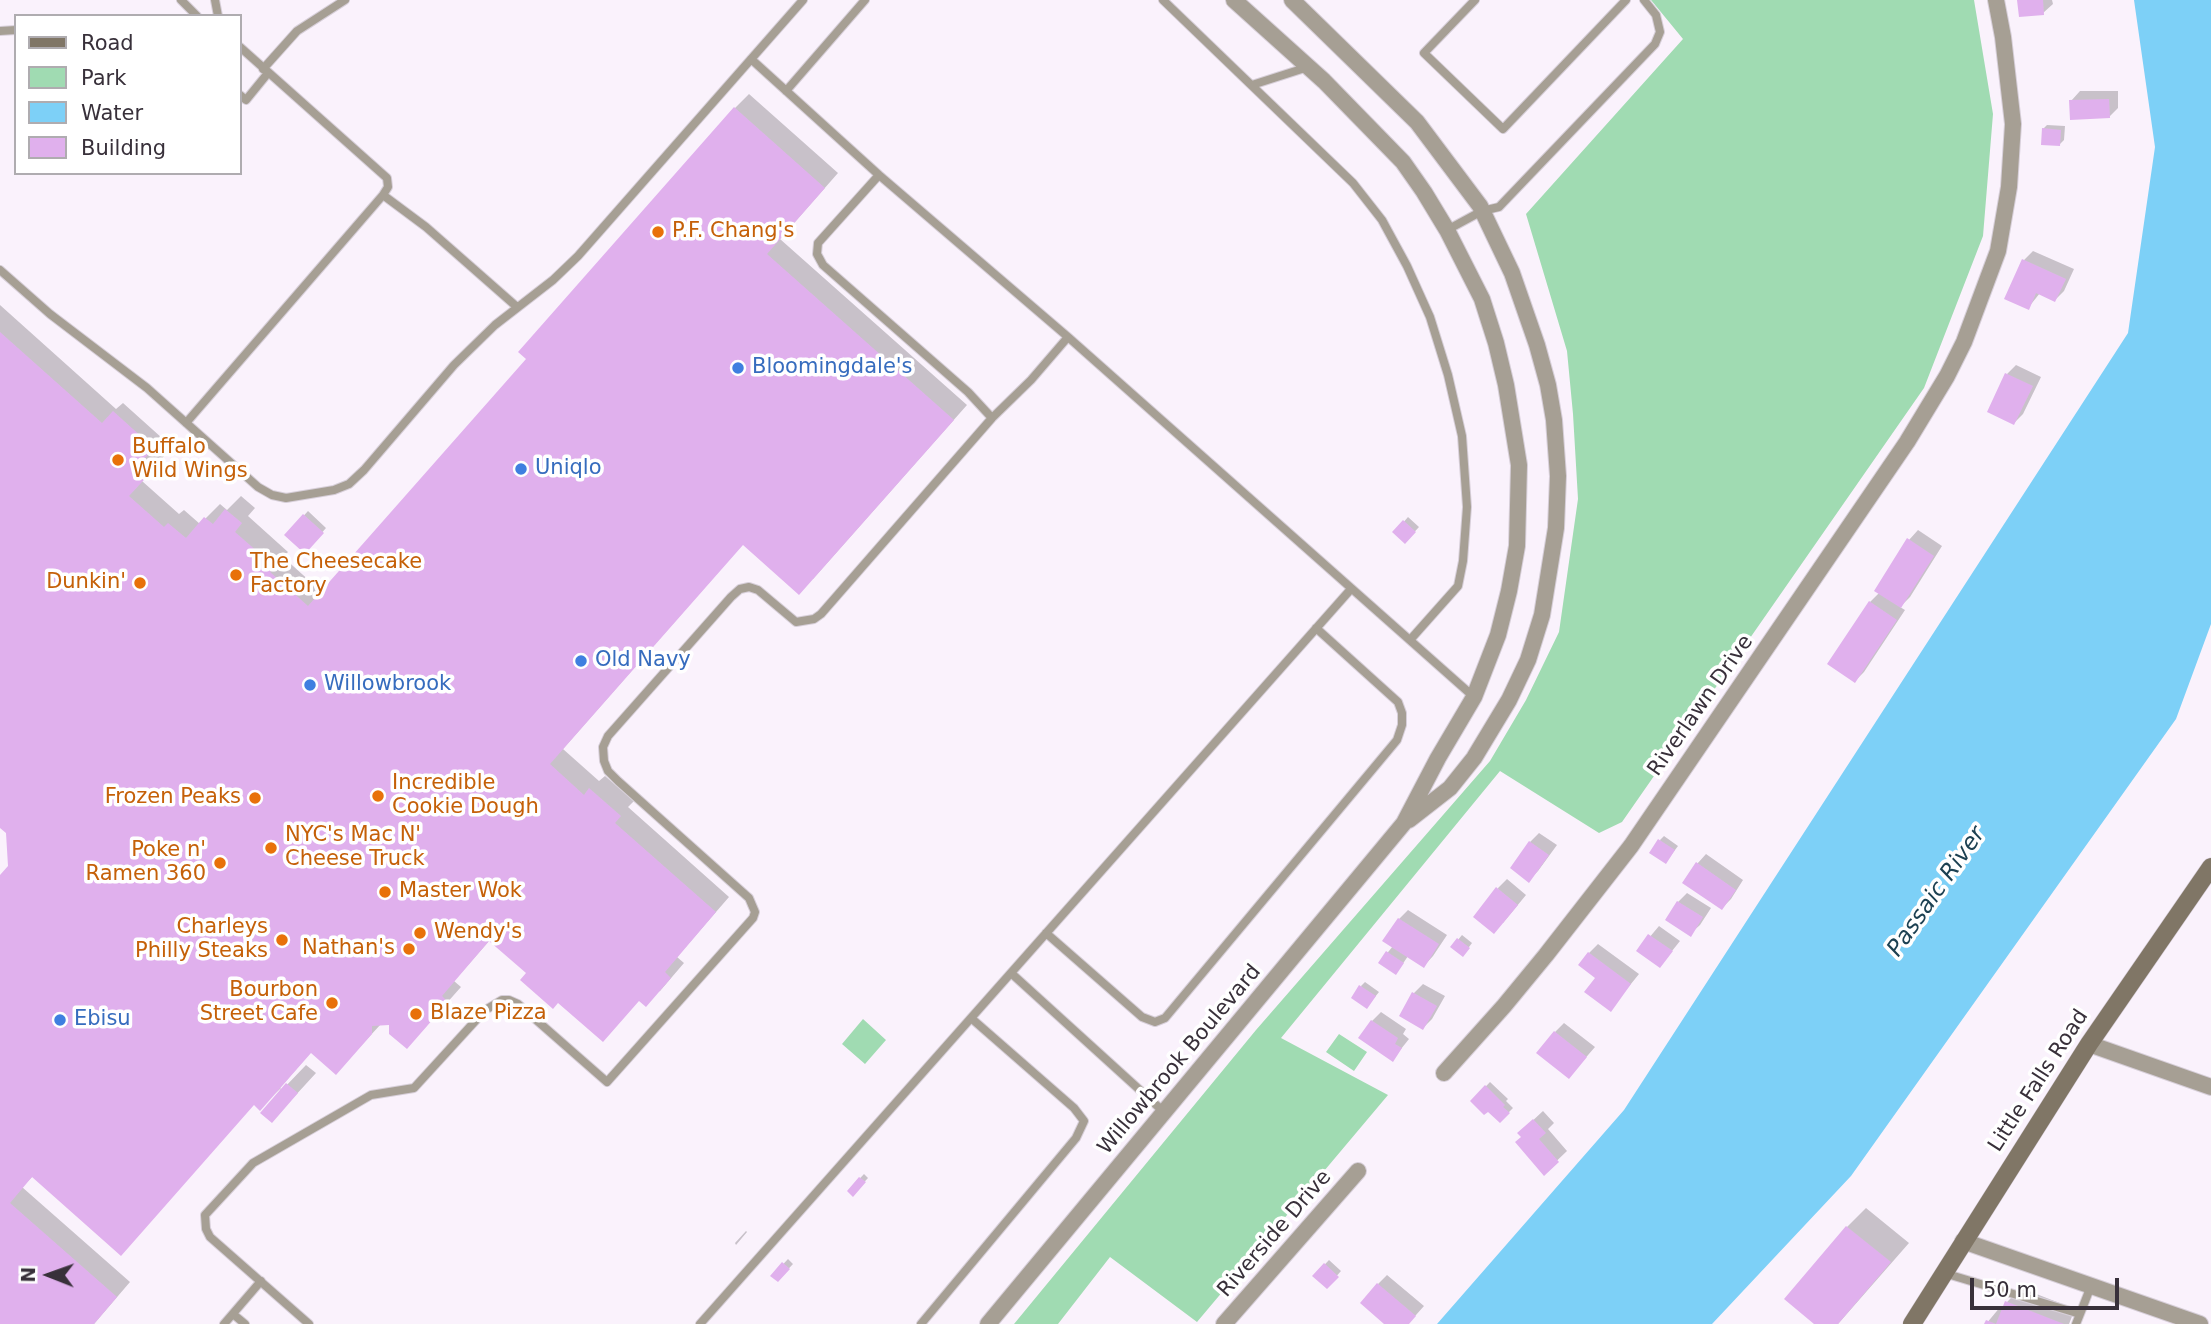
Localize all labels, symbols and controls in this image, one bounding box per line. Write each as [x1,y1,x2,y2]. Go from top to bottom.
legend [14,14,242,175]
text: Road [81,31,134,55]
text: Park [81,66,126,90]
text: Water [81,101,143,125]
text: Building [81,136,166,160]
place label: P.F. Chang's [672,219,794,245]
marker: P.F. Chang's [650,224,666,240]
place label: Bloomingdale's [752,355,913,381]
marker: Bloomingdale's [730,360,746,376]
place label: Buffalo Wild Wings [132,435,248,485]
marker: Buffalo Wild Wings [110,452,126,468]
place label: Uniqlo [535,456,602,482]
marker: Uniqlo [513,461,529,477]
place label: The Cheesecake Factory [250,550,422,600]
marker: The Cheesecake Factory [228,567,244,583]
place label: Dunkin' [46,570,126,596]
marker: Dunkin' [132,575,148,591]
street label: Riverlawn Drive [1643,631,1759,781]
place label: Old Navy [595,648,691,674]
marker: Old Navy [573,653,589,669]
place label: Willowbrook [324,672,451,698]
marker: Willowbrook [302,677,318,693]
place label: Incredible Cookie Dough [392,771,539,821]
place label: Frozen Peaks [105,785,241,811]
marker: Incredible Cookie Dough [370,788,386,804]
marker: Frozen Peaks [247,790,263,806]
water label: Passaic River [1882,822,1992,962]
place label: NYC's Mac N' Cheese Truck [285,823,425,873]
place label: Poke n' Ramen 360 [86,838,206,888]
marker: NYC's Mac N' Cheese Truck [263,840,279,856]
marker: Poke n' Ramen 360 [212,855,228,871]
place label: Master Wok [399,879,522,905]
marker: Master Wok [377,884,393,900]
place label: Charleys Philly Steaks [135,915,268,965]
place label: Wendy's [434,920,522,946]
marker: Wendy's [412,925,428,941]
marker: Charleys Philly Steaks [274,932,290,948]
place label: Nathan's [302,936,395,962]
marker: Nathan's [401,941,417,957]
street label: Willowbrook Boulevard [1093,960,1267,1160]
place label: Bourbon Street Cafe [200,978,318,1028]
marker: Bourbon Street Cafe [324,995,340,1011]
place label: Blaze Pizza [430,1001,547,1027]
street label: Little Falls Road [1984,1005,2094,1157]
marker: Blaze Pizza [408,1006,424,1022]
place label: Ebisu [74,1007,131,1033]
marker: Ebisu [52,1012,68,1028]
street label: Riverside Drive [1213,1165,1337,1303]
north arrow [14,1240,84,1310]
scale bar [1973,1264,2122,1308]
text: N [17,1266,39,1283]
text: 50 m [1983,1278,2037,1302]

